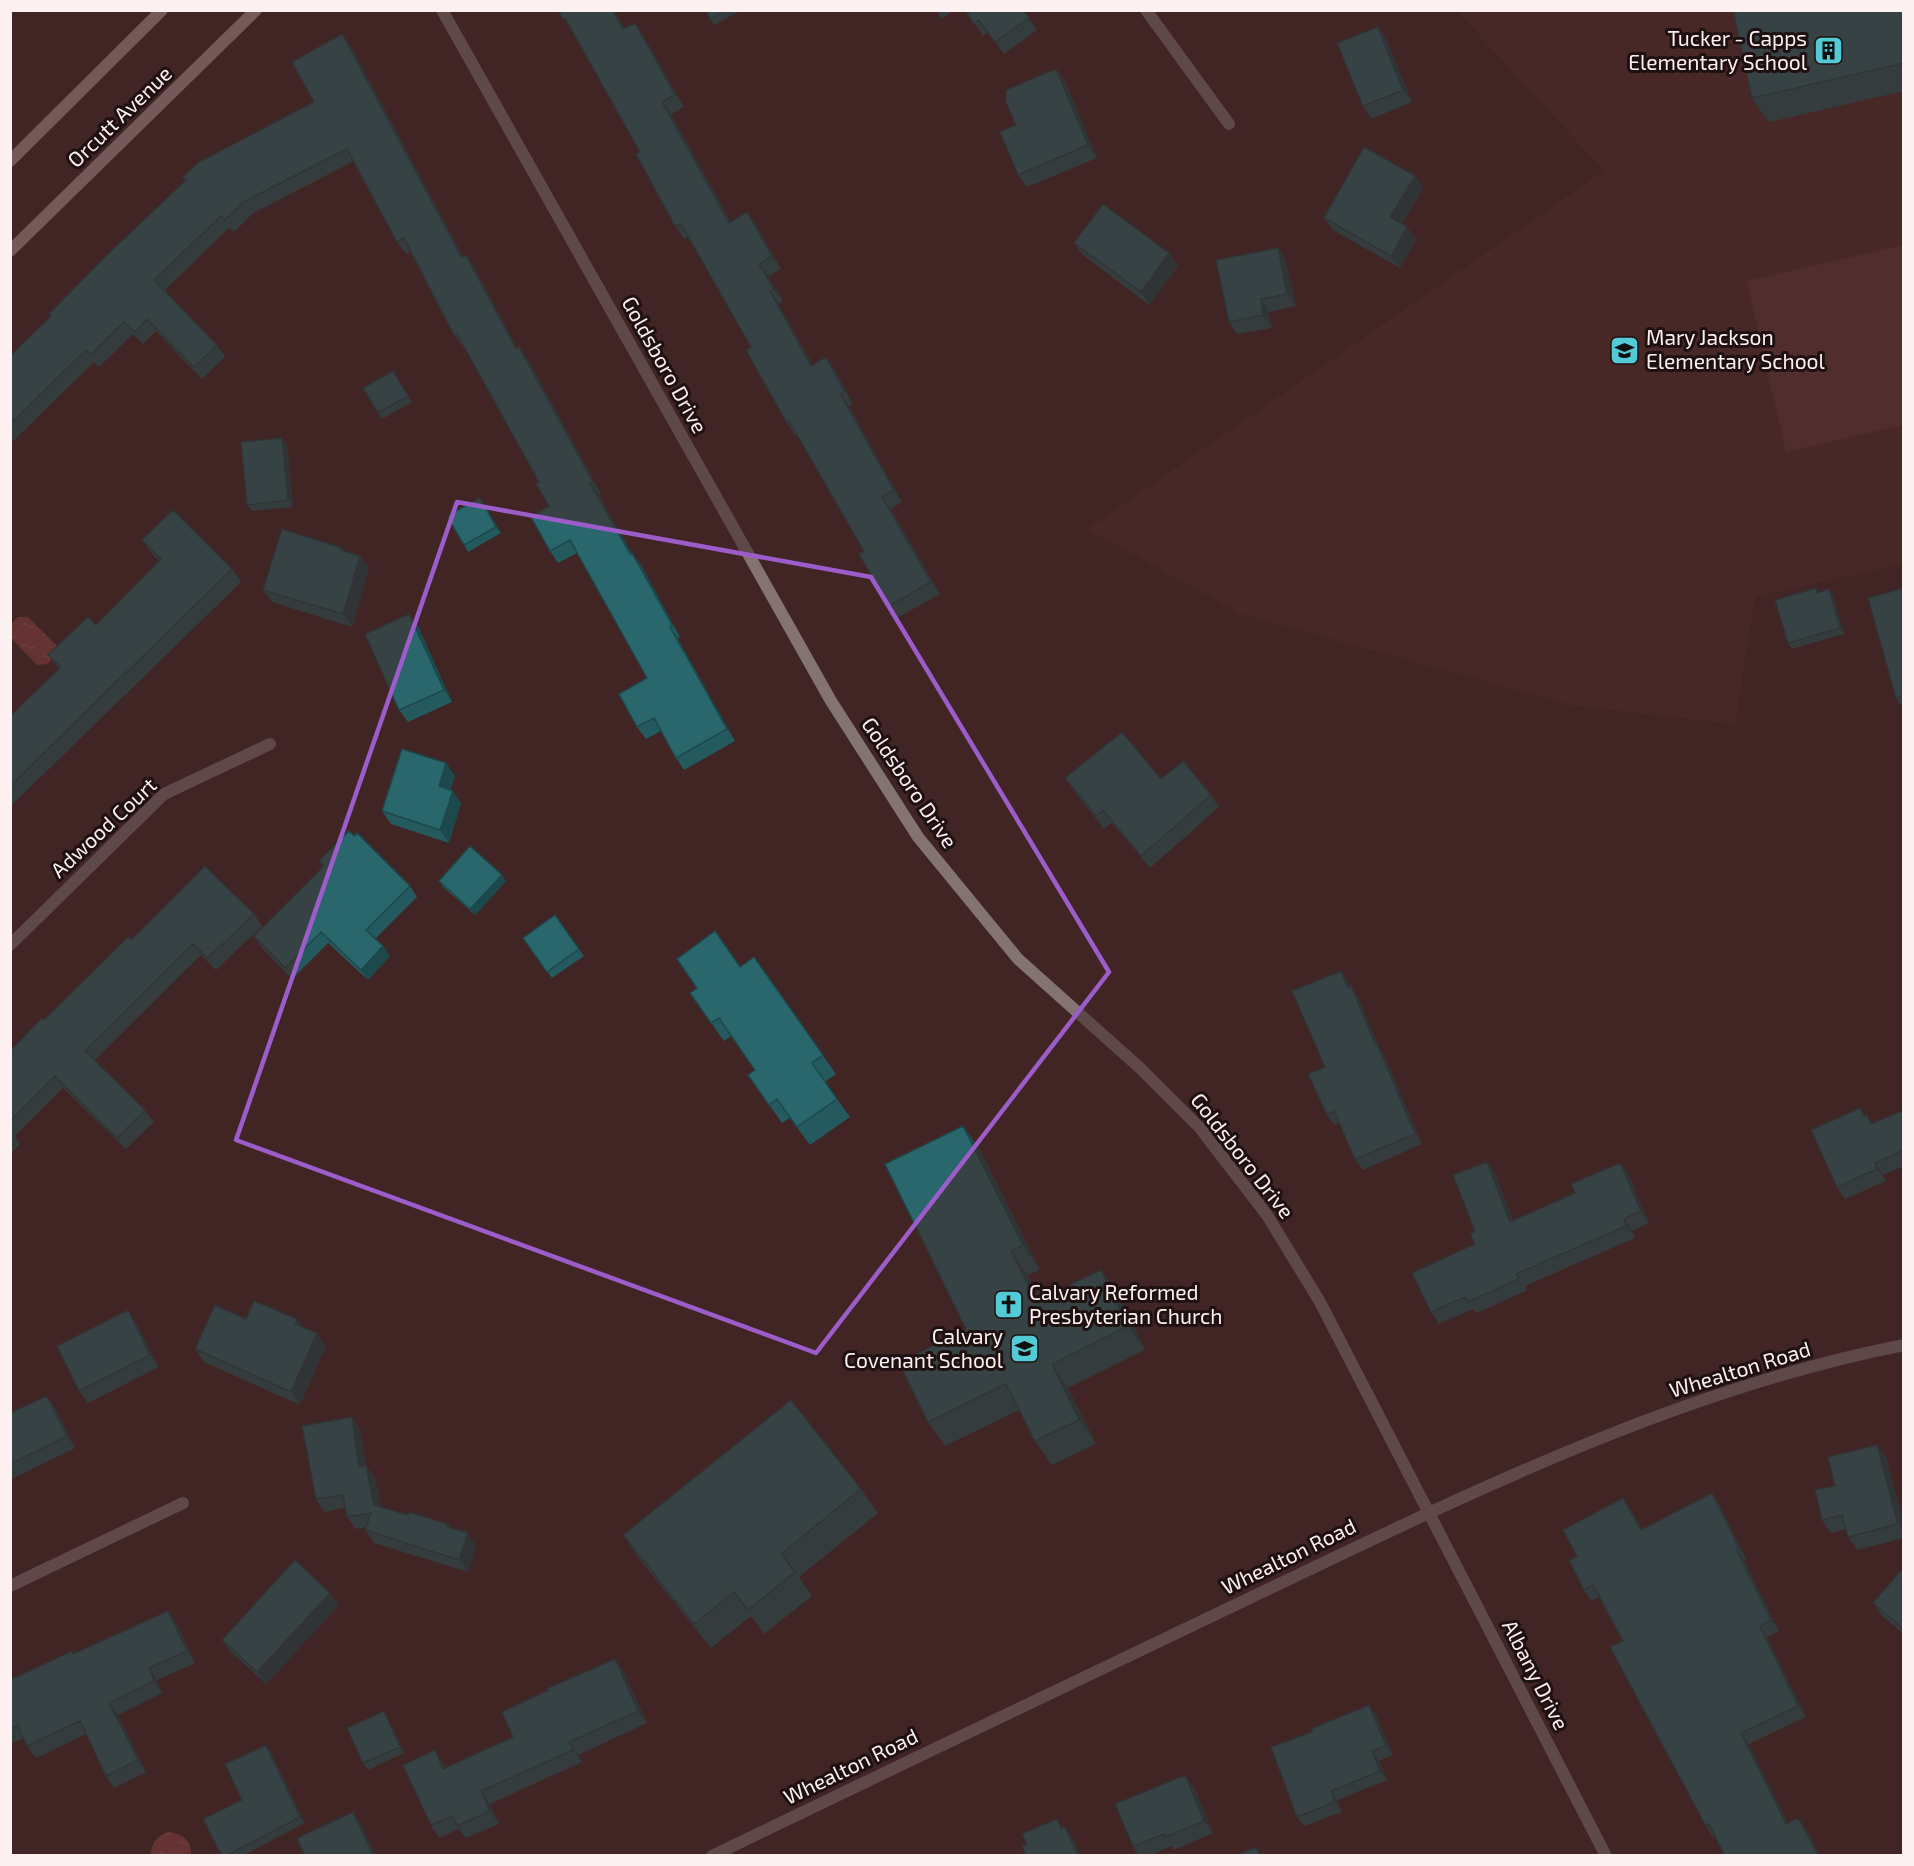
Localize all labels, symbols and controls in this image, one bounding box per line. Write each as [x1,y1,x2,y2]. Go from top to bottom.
place label: Tucker - Capps Elementary School [1628,25,1808,74]
building icon: Tucker - Capps Elementary School [1812,35,1844,67]
street label: Orcutt Avenue [62,60,176,172]
street label: Goldsboro Drive [617,291,713,437]
place label: Mary Jackson Elementary School [1646,324,1826,373]
school or university icon: Mary Jackson Elementary School [1609,334,1641,366]
street label: Goldsboro Drive [857,712,963,852]
street label: Adwood Court [45,772,161,882]
street label: Goldsboro Drive [1186,1087,1300,1223]
place label: Calvary Reformed Presbyterian Church [1029,1279,1223,1328]
church icon: Calvary Reformed Presbyterian Church [992,1289,1024,1321]
place label: Calvary Covenant School [844,1323,1004,1372]
school or university icon: Calvary Covenant School [1008,1333,1040,1365]
street label: Whealton Road [1666,1335,1813,1402]
street label: Whealton Road [1217,1512,1360,1599]
street label: Albany Drive [1498,1615,1575,1734]
street label: Whealton Road [779,1722,922,1809]

